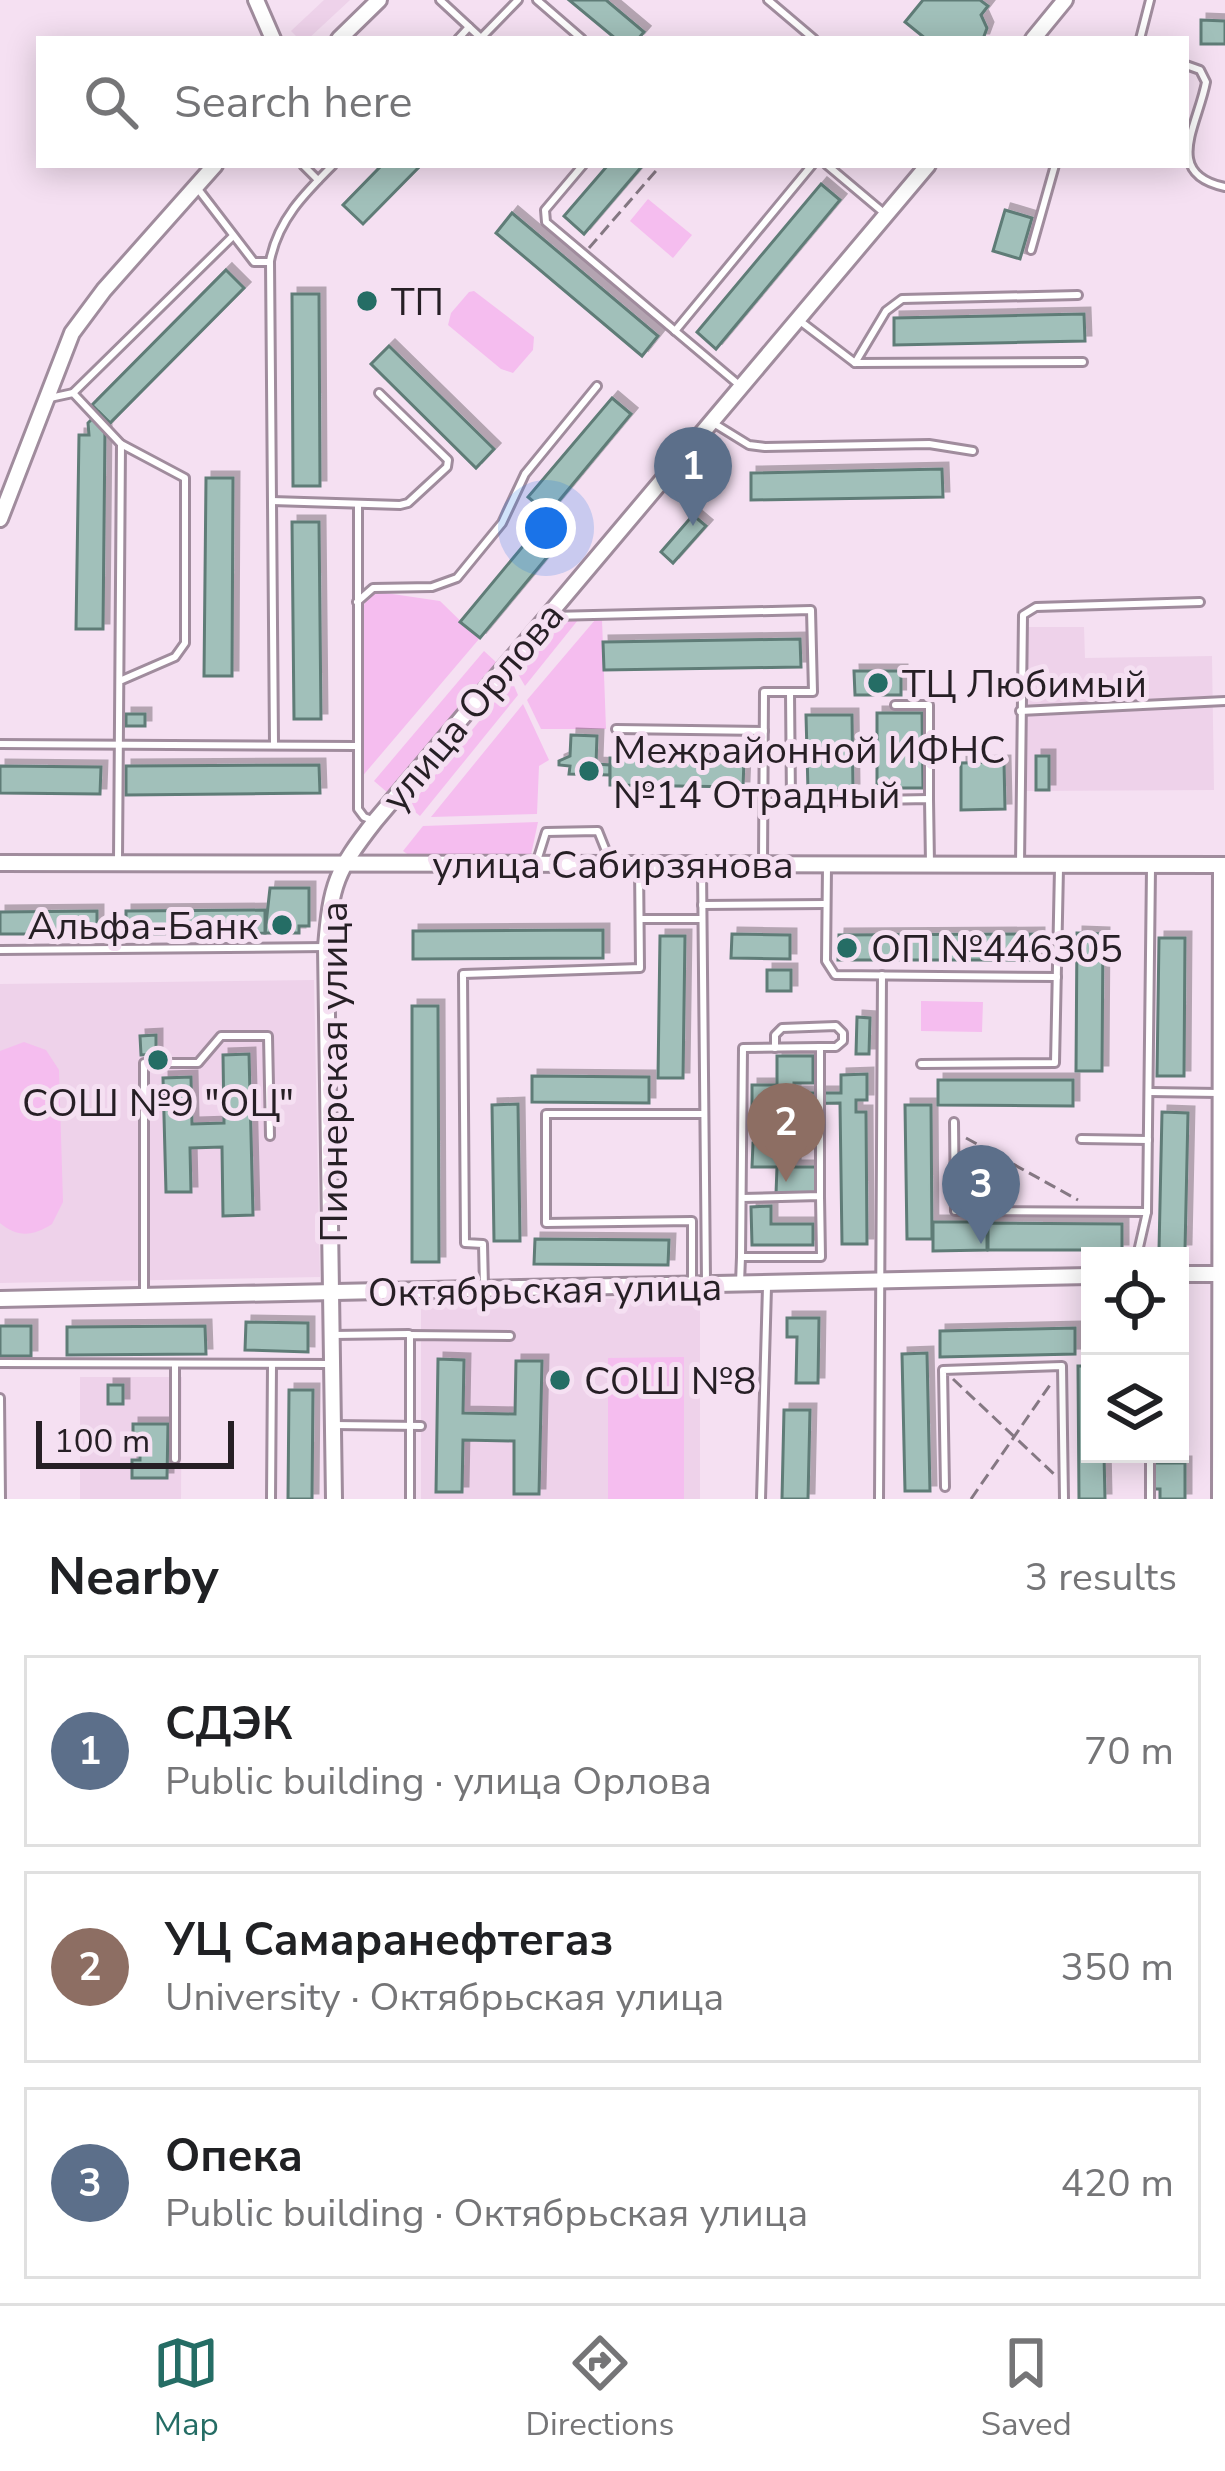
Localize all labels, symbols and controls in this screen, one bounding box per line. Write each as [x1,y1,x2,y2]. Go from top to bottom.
search box [36,36,1189,168]
icon: search [78,69,144,135]
text: Search here [174,72,413,133]
place label: ТП [391,276,444,329]
marker: ТП [354,288,380,314]
pin: 1 [654,427,732,526]
your location [516,498,576,558]
street label: улица Орлова [370,591,576,823]
place label: ТЦ Любимый [902,658,1147,711]
marker: ТЦ Любимый [865,670,891,696]
place label: Межрайонной ИФНС №14 Отрадный [613,724,1006,822]
marker: Межрайонной ИФНС №14 Отрадный [576,758,602,784]
street label: улица Сабирзянова [432,839,794,892]
place label: Альфа-Банк [28,900,258,953]
street label: Пионерская улица [308,901,361,1243]
marker: Альфа-Банк [269,912,295,938]
place label: ОП №446305 [871,923,1123,976]
marker: ОП №446305 [834,935,860,961]
marker: СОШ №9 "ОЦ" [145,1047,171,1073]
place label: СОШ №9 "ОЦ" [22,1077,294,1130]
pin: 2 [747,1083,825,1182]
pin: 3 [942,1145,1020,1244]
map controls [1081,1247,1189,1463]
button: locate [1081,1247,1189,1355]
street label: Октябрьская улица [367,1261,723,1320]
place label: СОШ №8 [584,1355,756,1408]
button: layers [1081,1355,1189,1463]
marker: СОШ №8 [547,1367,573,1393]
scale bar [36,1415,234,1468]
text: 100 m [54,1419,150,1464]
text: Nearby [48,1542,219,1612]
text: 3 results [1025,1551,1177,1604]
text: СДЭК [165,1694,292,1755]
text: 1 [78,1725,102,1778]
text: 70 m [1084,1725,1174,1778]
text: Public building · улица Орлова [165,1755,712,1808]
text: УЦ Самаранефтегаз [165,1910,613,1971]
text: 2 [78,1941,102,1994]
text: 350 m [1060,1941,1174,1994]
text: University · Октябрьская улица [165,1971,724,2024]
text: Опека [165,2126,303,2187]
text: 3 [78,2157,102,2210]
text: 420 m [1060,2157,1174,2210]
text: Public building · Октябрьская улица [165,2187,808,2240]
tab: Map [153,2330,219,2447]
tab: Directions [526,2330,674,2447]
tab: Saved [981,2330,1072,2447]

